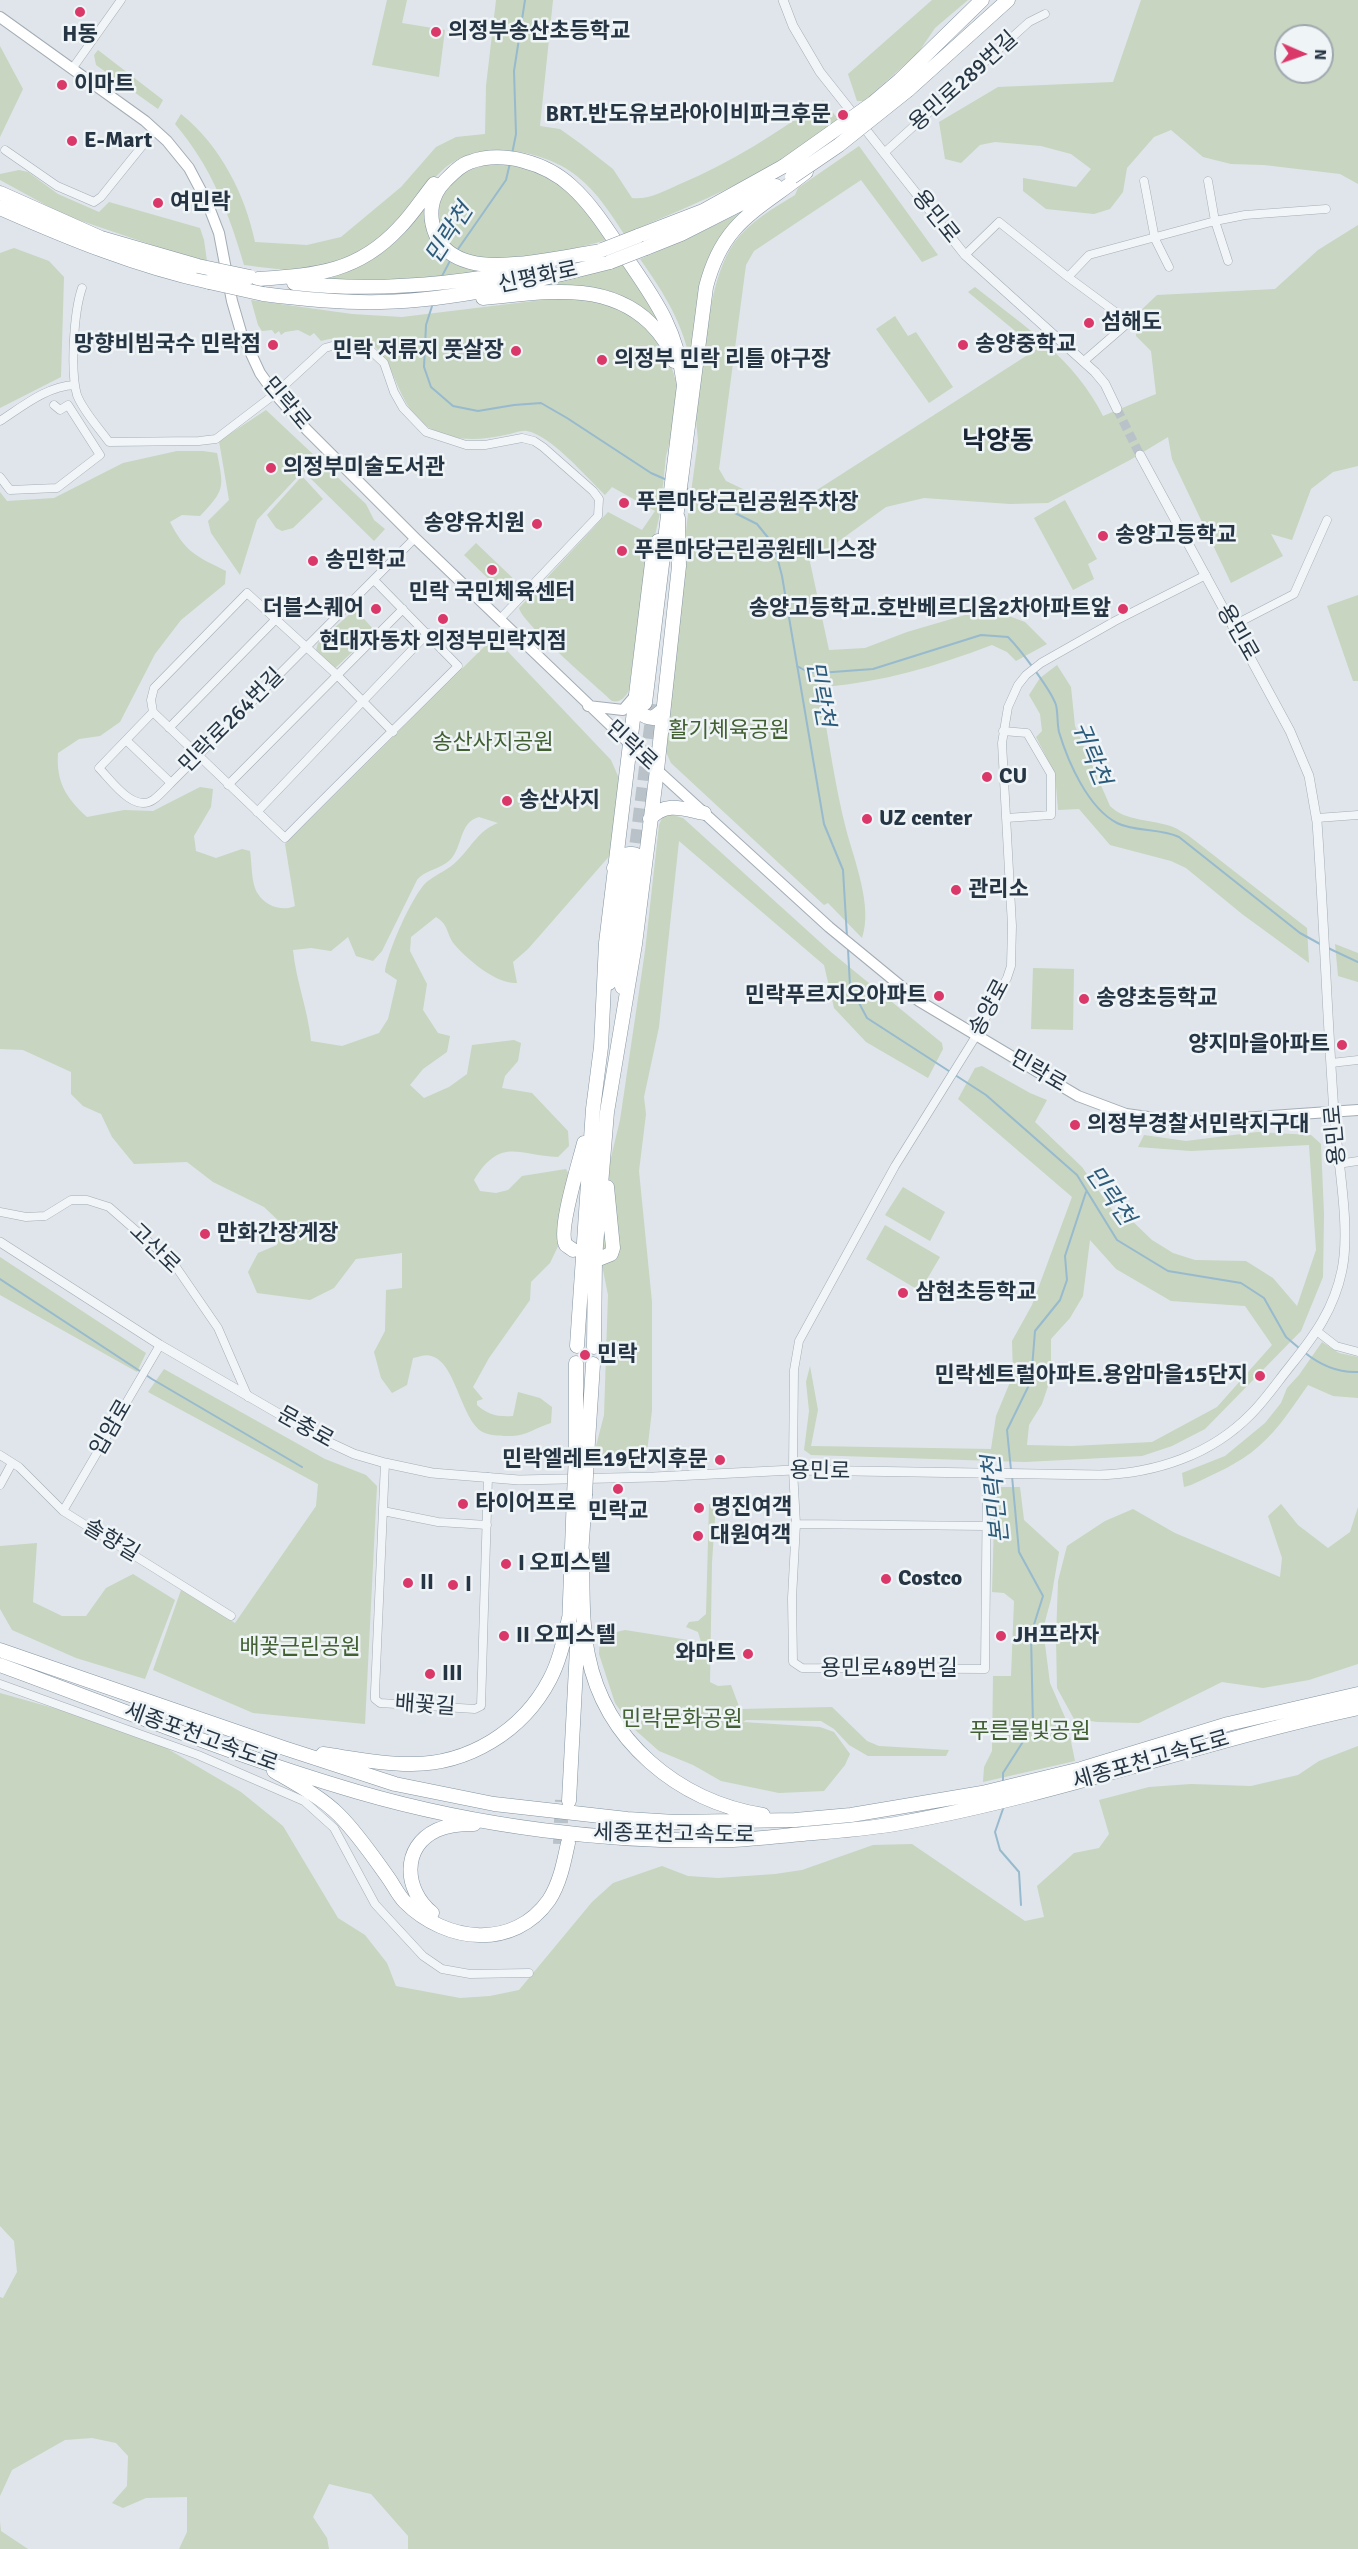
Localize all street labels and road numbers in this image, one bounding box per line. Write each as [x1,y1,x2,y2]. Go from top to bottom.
street label: 용민로289번길 [904,26,1024,138]
street label: 용민로 [906,185,964,249]
street label: 신평화로 [496,257,580,299]
street label: 민락로 [256,372,316,436]
street label: 용민로 [1210,600,1264,666]
street label: 민락로264번길 [174,663,290,779]
street label: 민락로 [600,716,662,776]
street label: 송양로 [964,975,1016,1041]
street label: 민락로 [1005,1045,1071,1099]
street label: 용민로 [1320,1104,1352,1166]
street label: 고산로 [123,1218,185,1280]
street label: 입암로 [85,1395,139,1461]
street label: 문충로 [272,1402,338,1454]
street label: 용민로 [789,1458,851,1486]
street label: 솔향길 [78,1514,144,1568]
street label: 용민로489번길 [821,1656,957,1682]
street label: 배꽃길 [394,1691,456,1721]
street label: 세종포천고속도로 [120,1698,282,1778]
street label: 세종포천고속도로 [1070,1726,1232,1796]
street label: 세종포천고속도로 [593,1820,755,1850]

